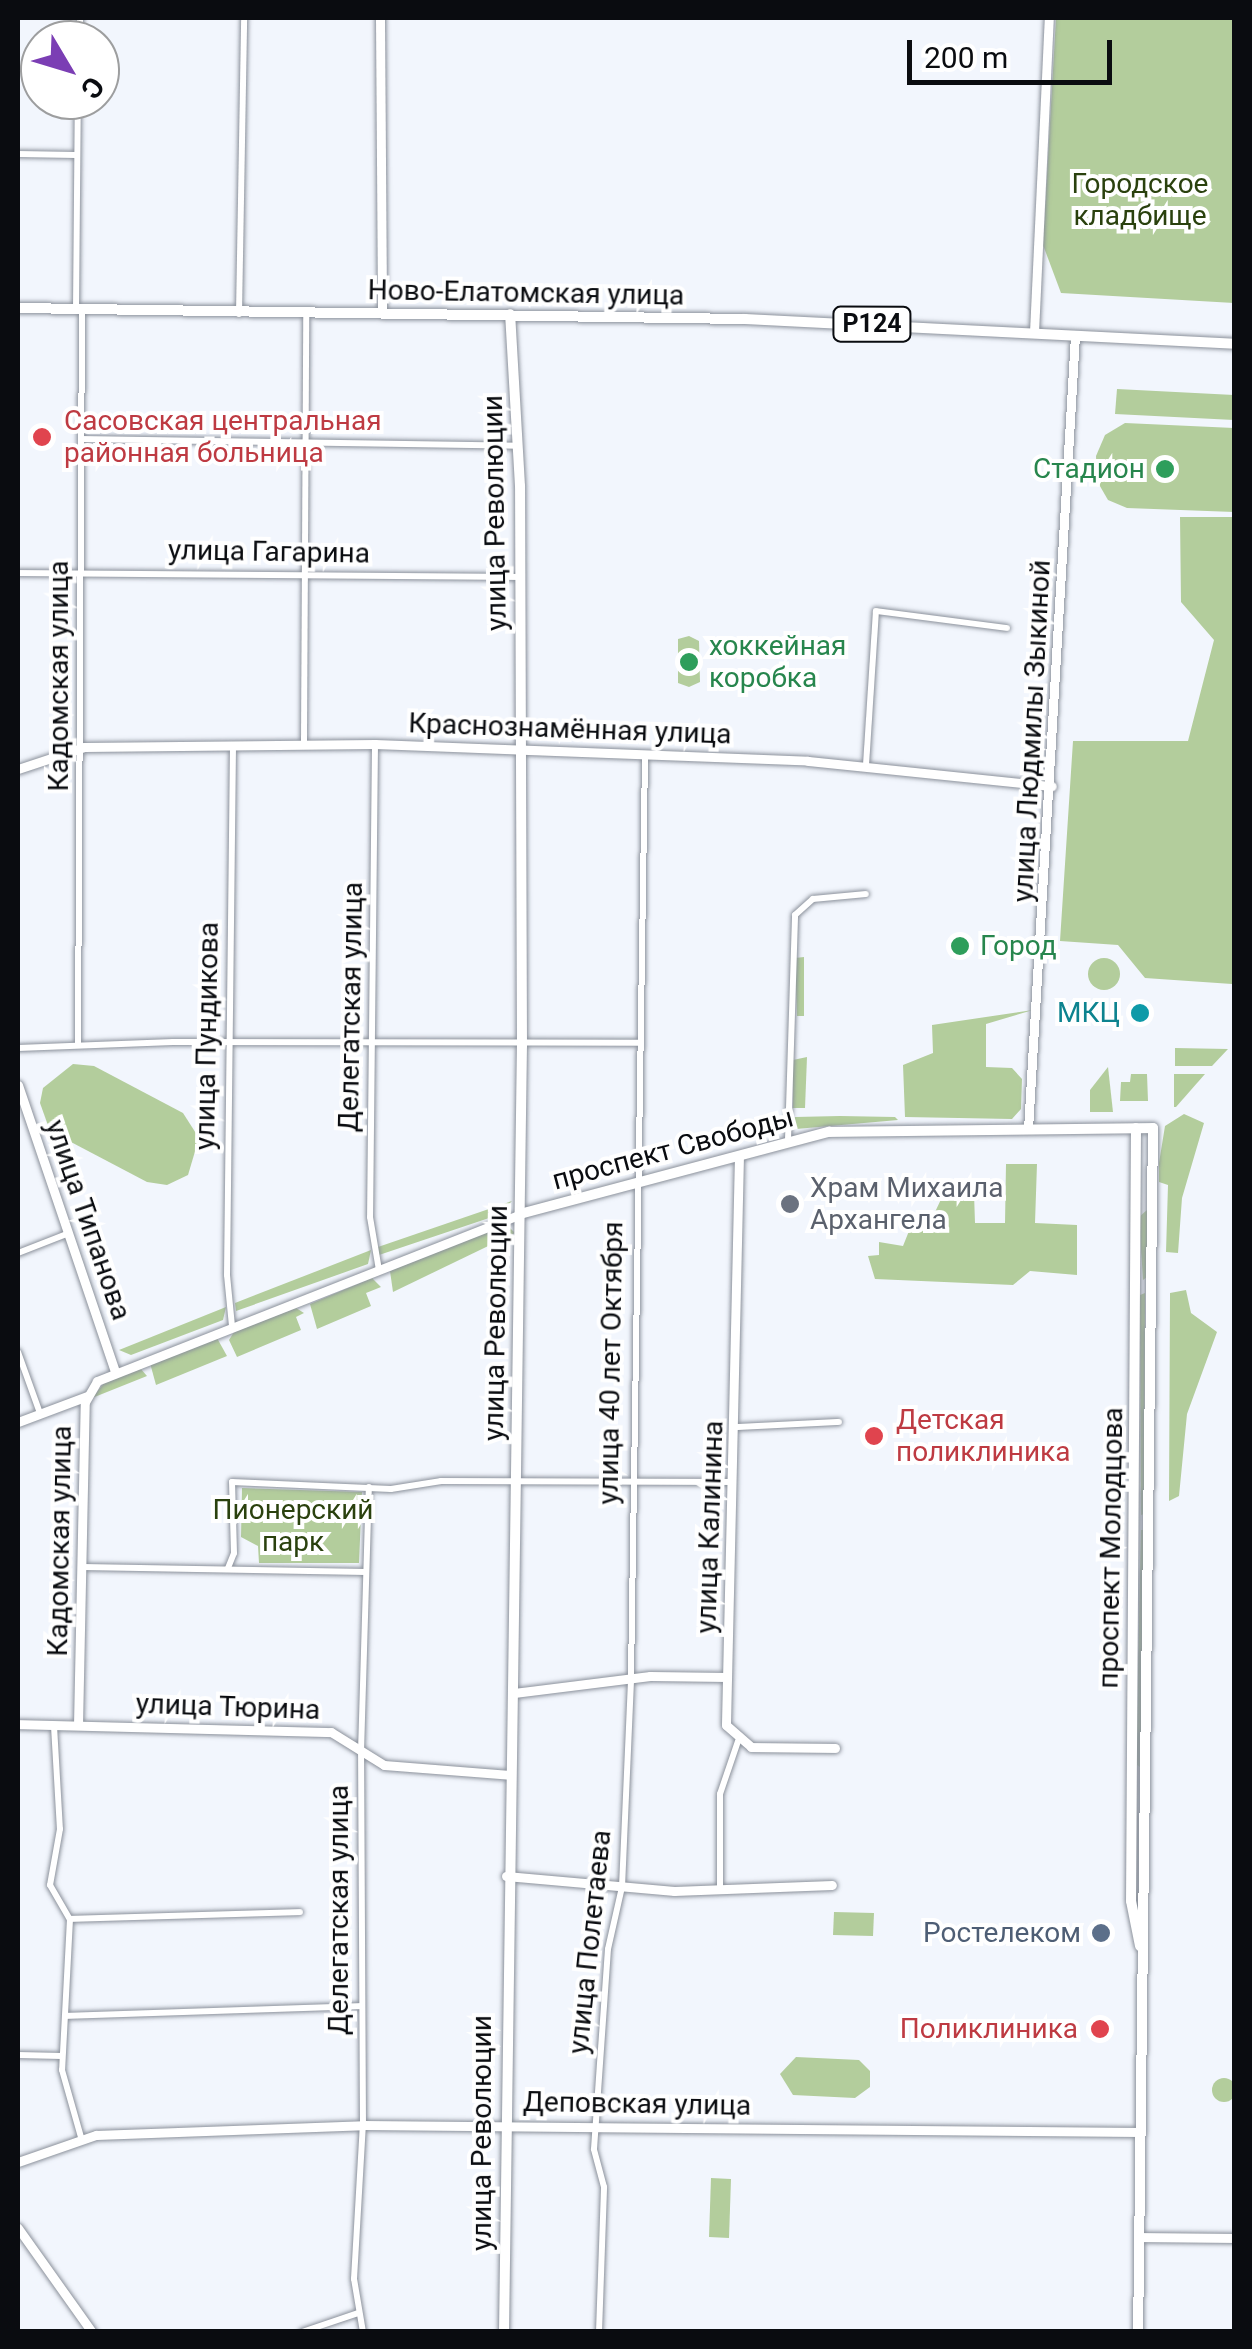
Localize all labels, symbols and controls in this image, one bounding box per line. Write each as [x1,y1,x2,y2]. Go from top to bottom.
north arrow [20,20,120,120]
scale bar [912,20,1117,82]
text: 200 m [924,40,1008,75]
text: С [74,70,111,105]
park label: Городское кладбище [1072,167,1208,233]
street label: Ново-Елатомская улица [367,273,685,313]
road number: Р124 [832,304,912,344]
street label: улица Революции [476,395,514,631]
place label: Сасовская центральная районная больница [64,404,382,470]
marker: Сасовская центральная районная больница [29,424,55,450]
place label: Стадион [1033,452,1145,486]
marker: Стадион [1154,458,1176,480]
street label: улица Гагарина [168,533,370,571]
street label: улица Людмилы Зыкиной [1006,559,1058,903]
street label: Кадомская улица [42,560,76,792]
place label: хоккейная коробка [709,629,846,695]
marker: хоккейная коробка [678,651,700,673]
street label: Краснознамённая улица [408,707,732,751]
street label: Делегатская улица [332,882,370,1132]
street label: улица Пундикова [188,922,226,1150]
place label: Город [980,929,1057,963]
marker: Город [949,935,971,957]
place label: МКЦ [1057,996,1120,1030]
marker: МКЦ [1129,1002,1151,1024]
street label: проспект Свободы [549,1101,797,1197]
street label: улица Типанова [38,1115,138,1325]
place label: Храм Михаила Архангела [810,1171,1004,1237]
marker: Храм Михаила Архангела [779,1193,801,1215]
street label: улица Революции [477,1205,515,1441]
street label: улица 40 лет Октября [592,1221,630,1505]
place label: Детская поликлиника [896,1403,1070,1469]
street label: проспект Молодцова [1092,1407,1130,1689]
street label: улица Калинина [689,1420,731,1634]
marker: Детская поликлиника [861,1423,887,1449]
street label: Кадомская улица [41,1425,79,1657]
park label: Пионерский парк [213,1493,373,1559]
street label: улица Тюрина [135,1687,321,1727]
street label: Делегатская улица [322,1785,356,2035]
street label: улица Полетаева [562,1828,618,2056]
place label: Ростелеком [923,1916,1081,1950]
marker: Ростелеком [1090,1922,1112,1944]
place label: Поликлиника [900,2012,1078,2046]
street label: улица Революции [465,2015,499,2251]
marker: Поликлиника [1087,2016,1113,2042]
street label: Деповская улица [523,2085,751,2123]

